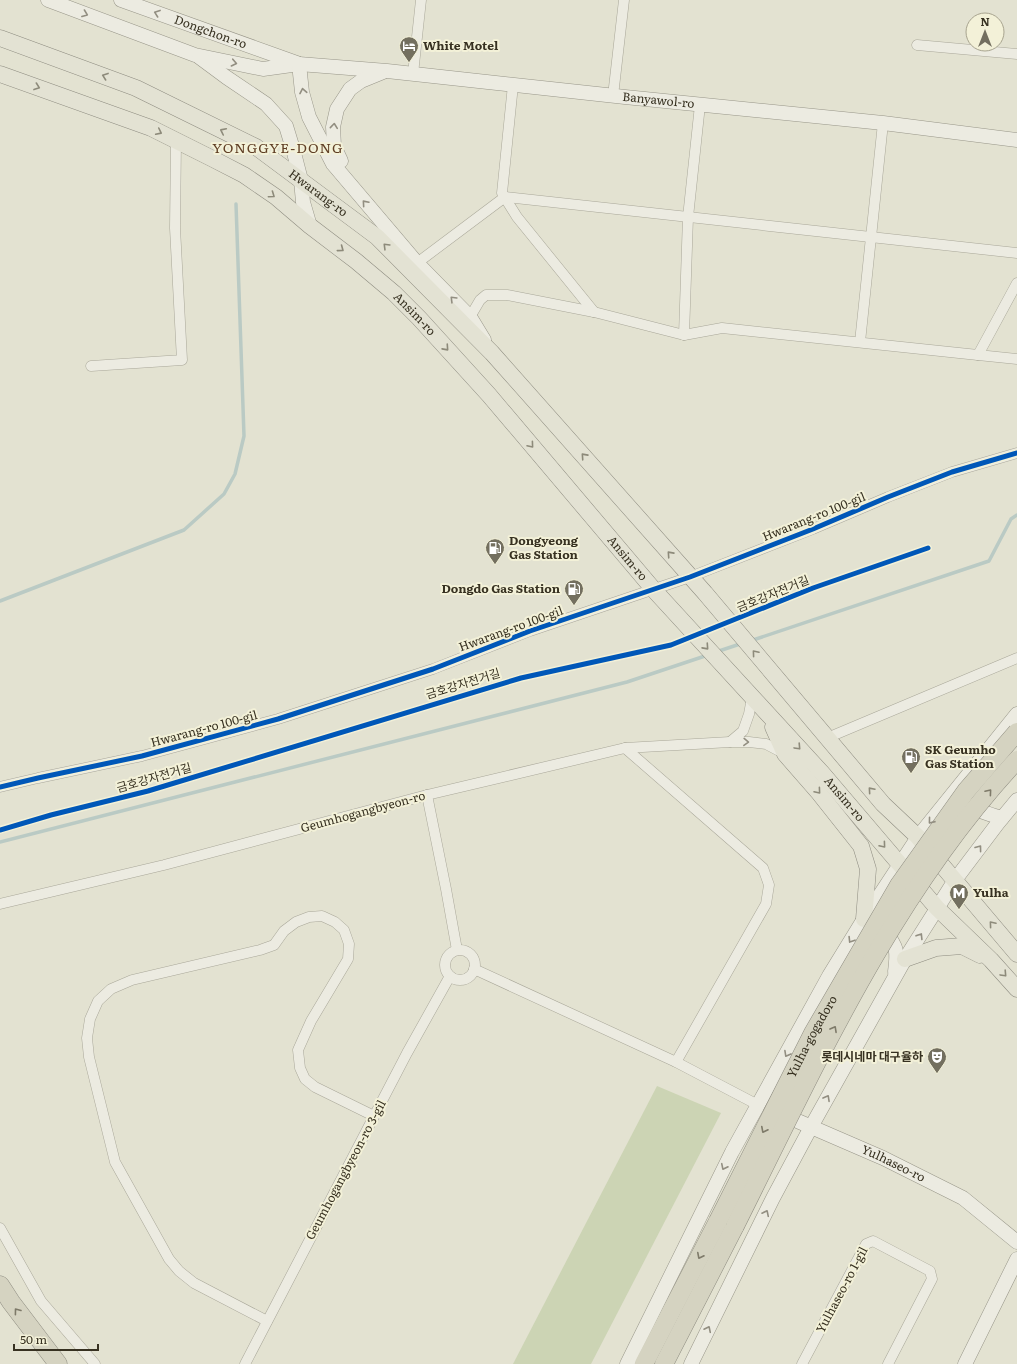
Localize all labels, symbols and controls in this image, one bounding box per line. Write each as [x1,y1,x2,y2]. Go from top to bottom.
one-way arrow [81,9,88,17]
one-way arrow [153,9,160,17]
street label: Dongchon-ro [172,10,250,52]
north arrow [965,12,1005,52]
text: N [980,13,990,29]
hotel icon: White Motel [398,35,420,63]
place label: White Motel [423,36,499,54]
one-way arrow [231,58,238,66]
one-way arrow [102,73,109,81]
one-way arrow [33,82,40,91]
street label: Banyawol-ro [622,87,695,112]
one-way arrow [299,88,307,95]
one-way arrow [330,123,339,129]
one-way arrow [154,127,162,135]
one-way arrow [220,128,227,136]
district label: YONGGYE-DONG [212,137,344,157]
street label: Hwarang-ro [285,164,352,220]
one-way arrow [268,190,275,197]
one-way arrow [363,201,370,208]
one-way arrow [383,243,391,251]
one-way arrow [336,245,343,252]
street label: Ansim-ro [390,288,441,339]
one-way arrow [450,296,458,304]
one-way arrow [441,343,448,350]
one-way arrow [527,441,534,448]
one-way arrow [581,454,588,461]
street label: Hwarang-ro 100-gil [759,487,868,545]
place label: Dongyeong Gas Station [509,531,579,563]
street label: Ansim-ro [604,531,652,584]
fuel station icon: Dongyeong Gas Station [484,537,506,565]
one-way arrow [667,551,675,559]
street label: 금호강자전거길 [733,570,812,616]
fuel station icon: Dongdo Gas Station [563,578,585,606]
place label: Dongdo Gas Station [441,579,561,597]
street label: Hwarang-ro 100-gil [456,601,565,655]
one-way arrow [701,642,708,649]
one-way arrow [753,650,760,658]
street label: 금호강자전거길 [423,663,502,703]
street label: Hwarang-ro 100-gil [148,705,259,751]
one-way arrow [743,738,749,746]
place label: SK Geumho Gas Station [925,740,996,772]
one-way arrow [793,742,801,750]
fuel station icon: SK Geumho Gas Station [900,746,922,774]
street label: 금호강자전거길 [114,758,193,796]
street label: Ansim-ro [820,772,869,825]
street label: Geumhogangbyeon-ro [298,786,427,836]
one-way arrow [813,787,820,794]
one-way arrow [869,787,876,794]
one-way arrow [985,789,992,796]
one-way arrow [929,816,936,824]
one-way arrow [878,841,885,848]
one-way arrow [974,846,981,853]
metro station icon: Yulha [948,882,970,910]
place label: Yulha [973,883,1009,901]
one-way arrow [990,921,997,928]
one-way arrow [915,933,922,940]
one-way arrow [848,936,855,943]
one-way arrow [999,970,1006,977]
street label: Yulha-gogadoro [782,992,841,1081]
one-way arrow [830,1026,837,1033]
theatre icon: 롯데시네마 대구율하 [926,1046,948,1074]
place label: 롯데시네마 대구율하 [821,1047,923,1065]
one-way arrow [784,1049,791,1057]
one-way arrow [823,1095,830,1102]
street label: Geumhogangbyeon-ro 3-gil [301,1096,390,1243]
one-way arrow [761,1126,769,1133]
street label: Yulhaseo-ro [859,1140,929,1186]
one-way arrow [721,1163,729,1171]
one-way arrow [761,1209,769,1217]
street label: Yulhaseo-ro 1-gil [811,1243,871,1336]
one-way arrow [697,1251,705,1259]
one-way arrow [15,1308,22,1315]
scale bar [14,1326,98,1352]
one-way arrow [704,1326,711,1333]
text: 50 m [20,1330,47,1348]

